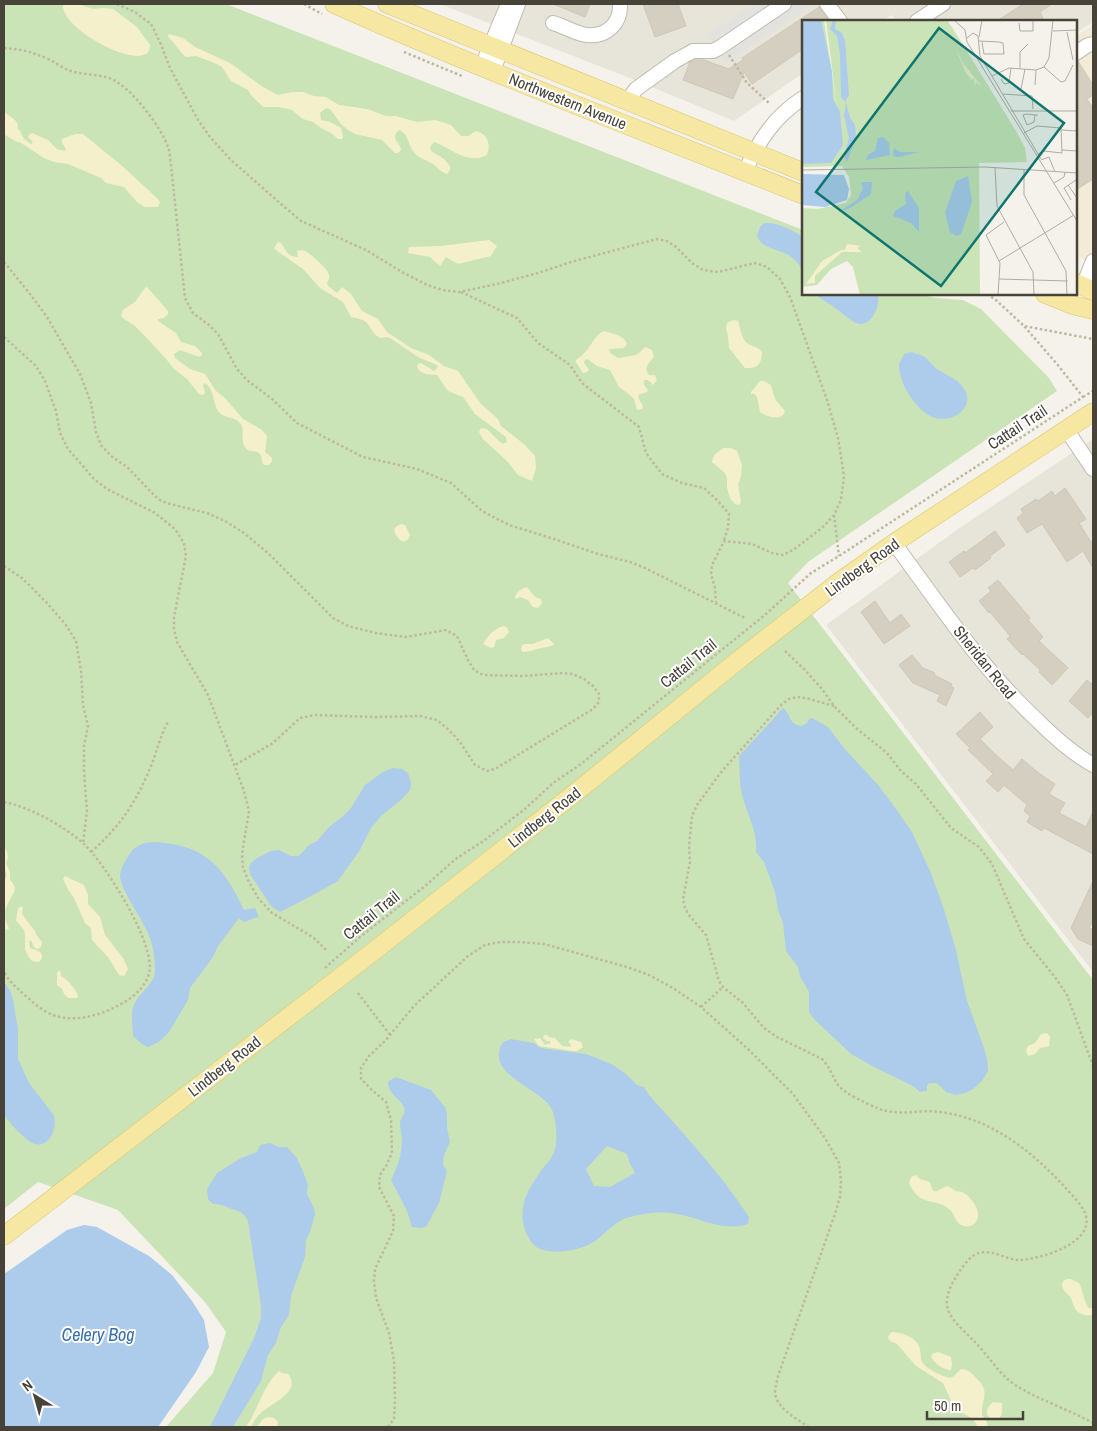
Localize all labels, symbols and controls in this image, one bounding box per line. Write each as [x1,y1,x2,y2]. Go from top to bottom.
inset map [802,20,1077,295]
street label: Northwestern Avenue [506,67,630,135]
street label: Cattail Trail [983,399,1051,455]
street label: Lindberg Road [820,533,904,601]
street label: Sheridan Road [949,621,1021,703]
street label: Cattail Trail [655,633,721,693]
street label: Lindberg Road [503,782,585,852]
street label: Cattail Trail [338,885,404,945]
street label: Lindberg Road [183,1031,265,1101]
water label: Celery Bog [61,1322,135,1347]
north arrow [10,1371,60,1421]
text: N [18,1376,36,1395]
scale bar [927,1388,1023,1420]
text: 50 m [934,1395,961,1416]

